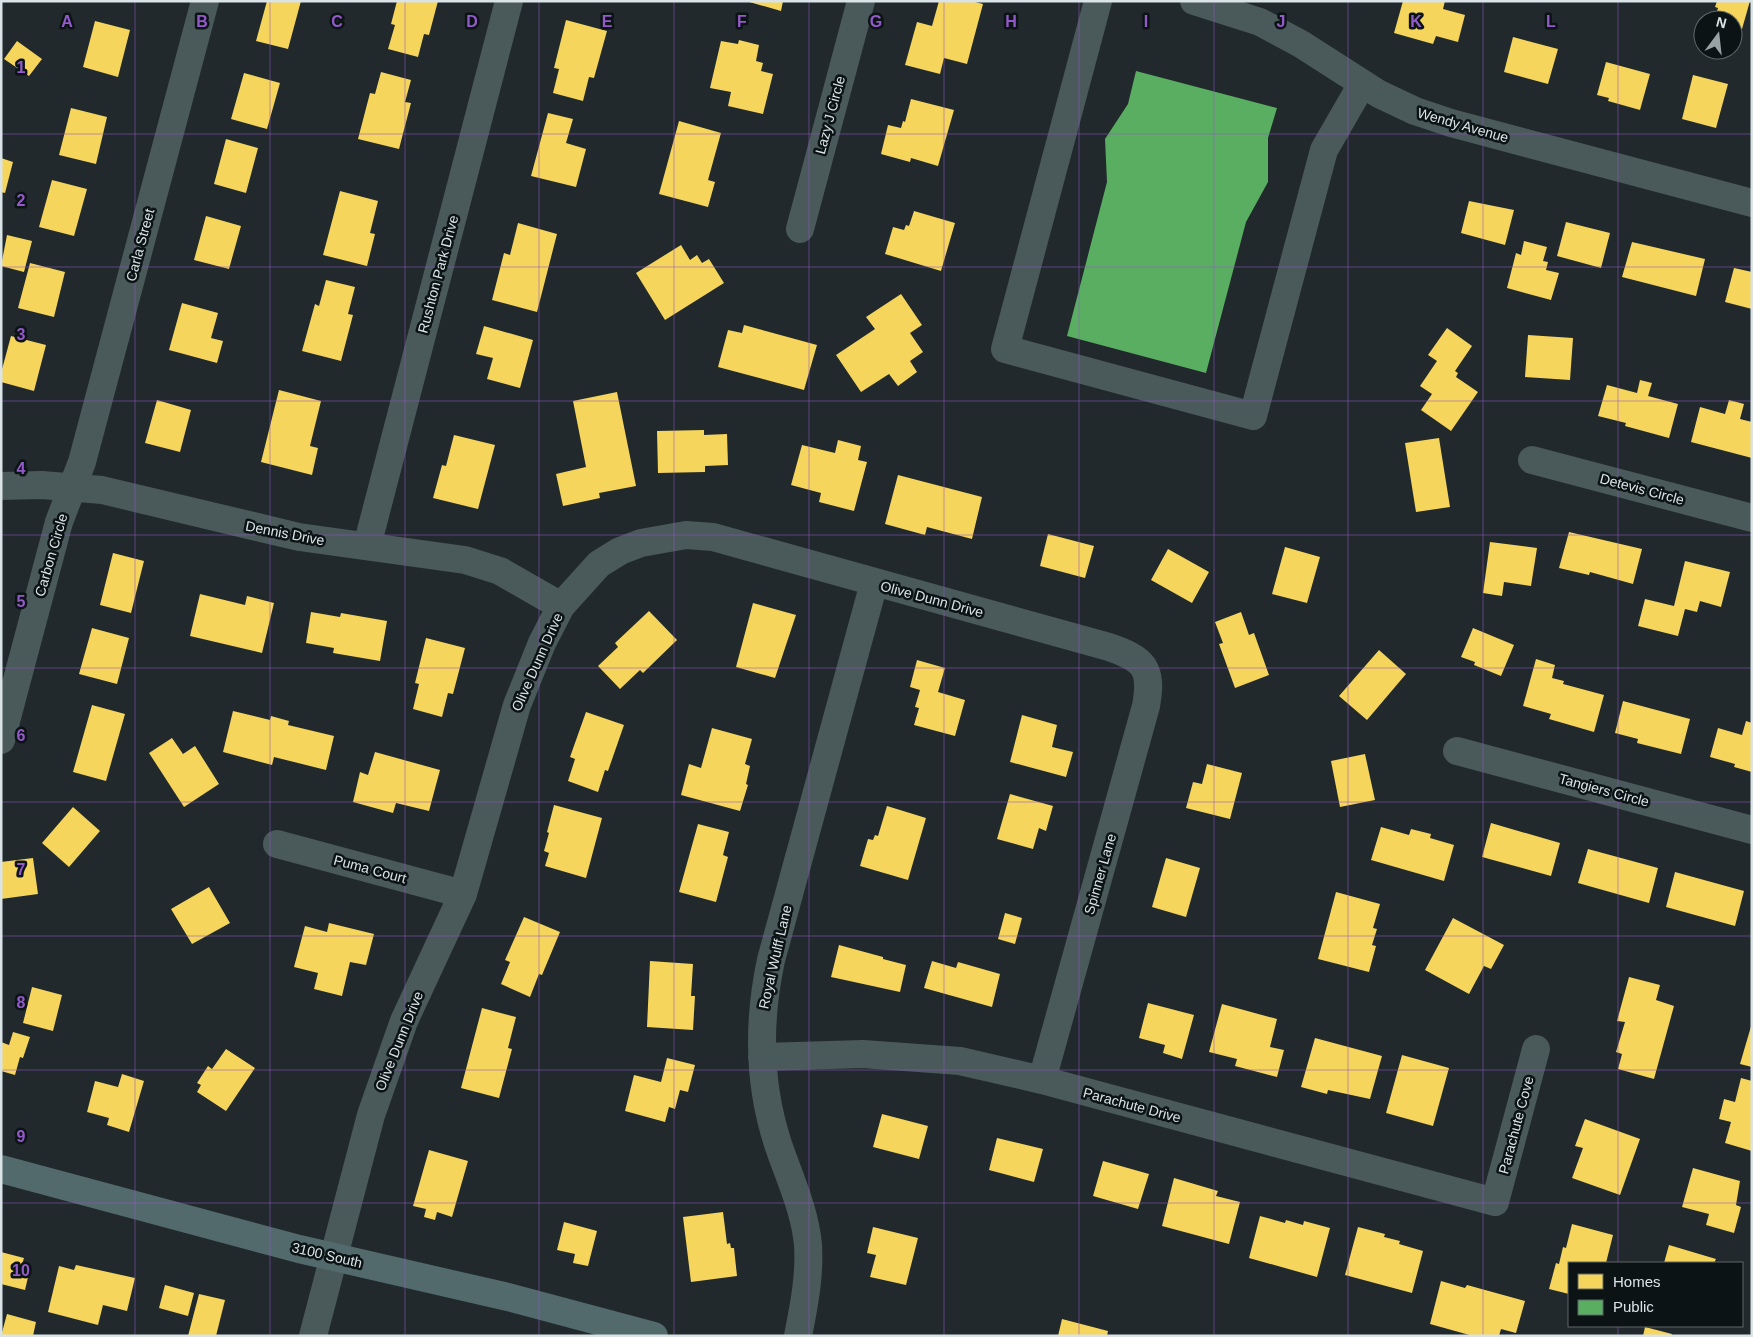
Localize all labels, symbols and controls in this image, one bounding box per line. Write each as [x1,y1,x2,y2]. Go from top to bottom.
north arrow [1693,10,1743,60]
text: A [61,13,73,30]
text: B [196,13,208,30]
text: C [331,13,343,30]
text: D [466,13,478,30]
text: E [602,13,613,30]
text: F [737,13,747,30]
text: G [870,13,882,30]
text: H [1005,13,1017,30]
text: I [1144,13,1148,30]
text: J [1277,13,1285,30]
text: K [1410,13,1422,30]
text: L [1546,13,1556,30]
text: N [1714,13,1728,31]
text: 1 [17,59,26,76]
street label: Lazy J Circle [812,74,848,156]
street label: Wendy Avenue [1416,104,1510,146]
text: 2 [17,192,26,209]
street label: Carla Street [123,207,157,283]
street label: Rushton Park Drive [415,213,461,335]
text: 3 [17,326,26,343]
text: 4 [17,460,26,477]
street label: Detevis Circle [1598,470,1686,508]
street label: Carbon Circle [32,511,71,598]
street label: Dennis Drive [244,518,326,549]
street label: Olive Dunn Drive [879,578,985,620]
text: 5 [17,593,26,610]
street label: Olive Dunn Drive [508,610,566,714]
text: 6 [17,727,26,744]
street label: Tangiers Circle [1557,770,1651,810]
street label: Spinner Lane [1081,832,1119,916]
street label: Puma Court [332,852,408,886]
text: 7 [17,861,26,878]
street label: Royal Wulff Lane [755,903,795,1010]
street label: Olive Dunn Drive [372,989,426,1093]
text: 8 [17,994,26,1011]
street label: Parachute Cove [1495,1074,1537,1176]
street label: Parachute Drive [1081,1084,1183,1126]
text: 9 [17,1128,26,1145]
street label: 3100 South [290,1239,364,1271]
text: 10 [12,1262,30,1279]
legend [1568,1262,1743,1327]
text: Homes [1613,1273,1661,1290]
text: Public [1613,1298,1654,1315]

